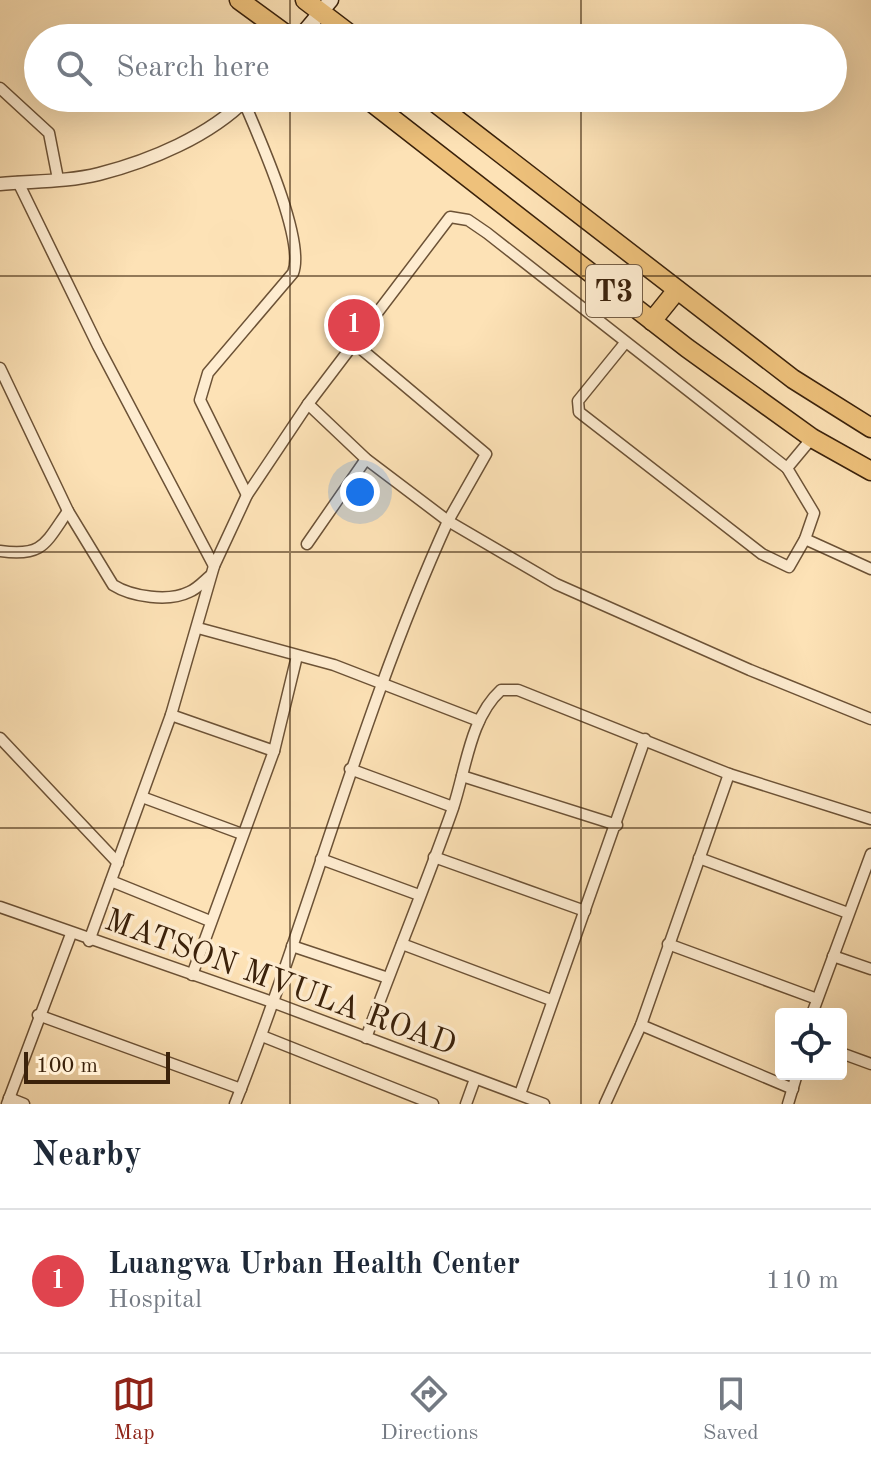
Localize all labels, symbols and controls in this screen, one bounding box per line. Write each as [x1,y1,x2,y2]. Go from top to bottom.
search box [24,24,847,112]
icon: search [52,46,96,90]
text: Search here [116,53,270,83]
road number: T3 [586,265,642,317]
pin: 1 [328,295,380,355]
your location [340,472,380,512]
street label: MATSON MVULA ROAD [100,905,460,1062]
map controls [775,1008,847,1080]
button: locate [775,1008,847,1080]
scale bar [24,1048,170,1084]
text: 100 m [36,1055,98,1077]
text: Nearby [32,1139,142,1173]
text: Luangwa Urban Health Center [108,1250,520,1280]
text: 1 [50,1268,66,1294]
text: 110 m [766,1268,839,1294]
text: Hospital [108,1287,202,1313]
tab: Map [112,1372,156,1447]
tab: Directions [381,1372,478,1447]
tab: Saved [703,1372,759,1447]

